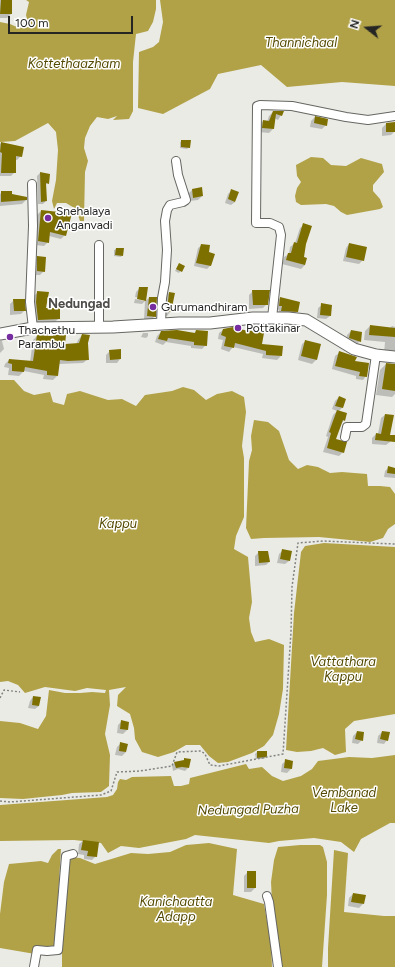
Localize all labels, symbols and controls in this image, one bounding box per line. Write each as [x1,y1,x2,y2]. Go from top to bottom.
scale bar [10,8,135,34]
north arrow [347,8,387,48]
text: 100 m [15,16,49,30]
text: N [348,18,363,30]
water label: Thannichaal [265,35,337,51]
water label: Kottethaazham [28,56,120,72]
place label: Snehalaya Anganvadi [56,204,113,232]
marker: Snehalaya Anganvadi [43,213,53,223]
district label: Nedungad [48,296,110,312]
place label: Gurumandhiram [161,300,247,314]
marker: Gurumandhiram [148,302,158,312]
place label: Pottakinar [246,321,300,335]
place label: Thachethu Parambu [18,323,75,351]
marker: Pottakinar [233,323,243,333]
marker: Thachethu Parambu [5,332,15,342]
water label: Kappu [99,516,137,532]
water label: Vattathara Kappu [310,654,376,685]
water label: Vembanad Lake [312,785,376,816]
water label: Nedungad Puzha [197,801,299,819]
water label: Kanichaatta Adapp [140,894,212,925]

